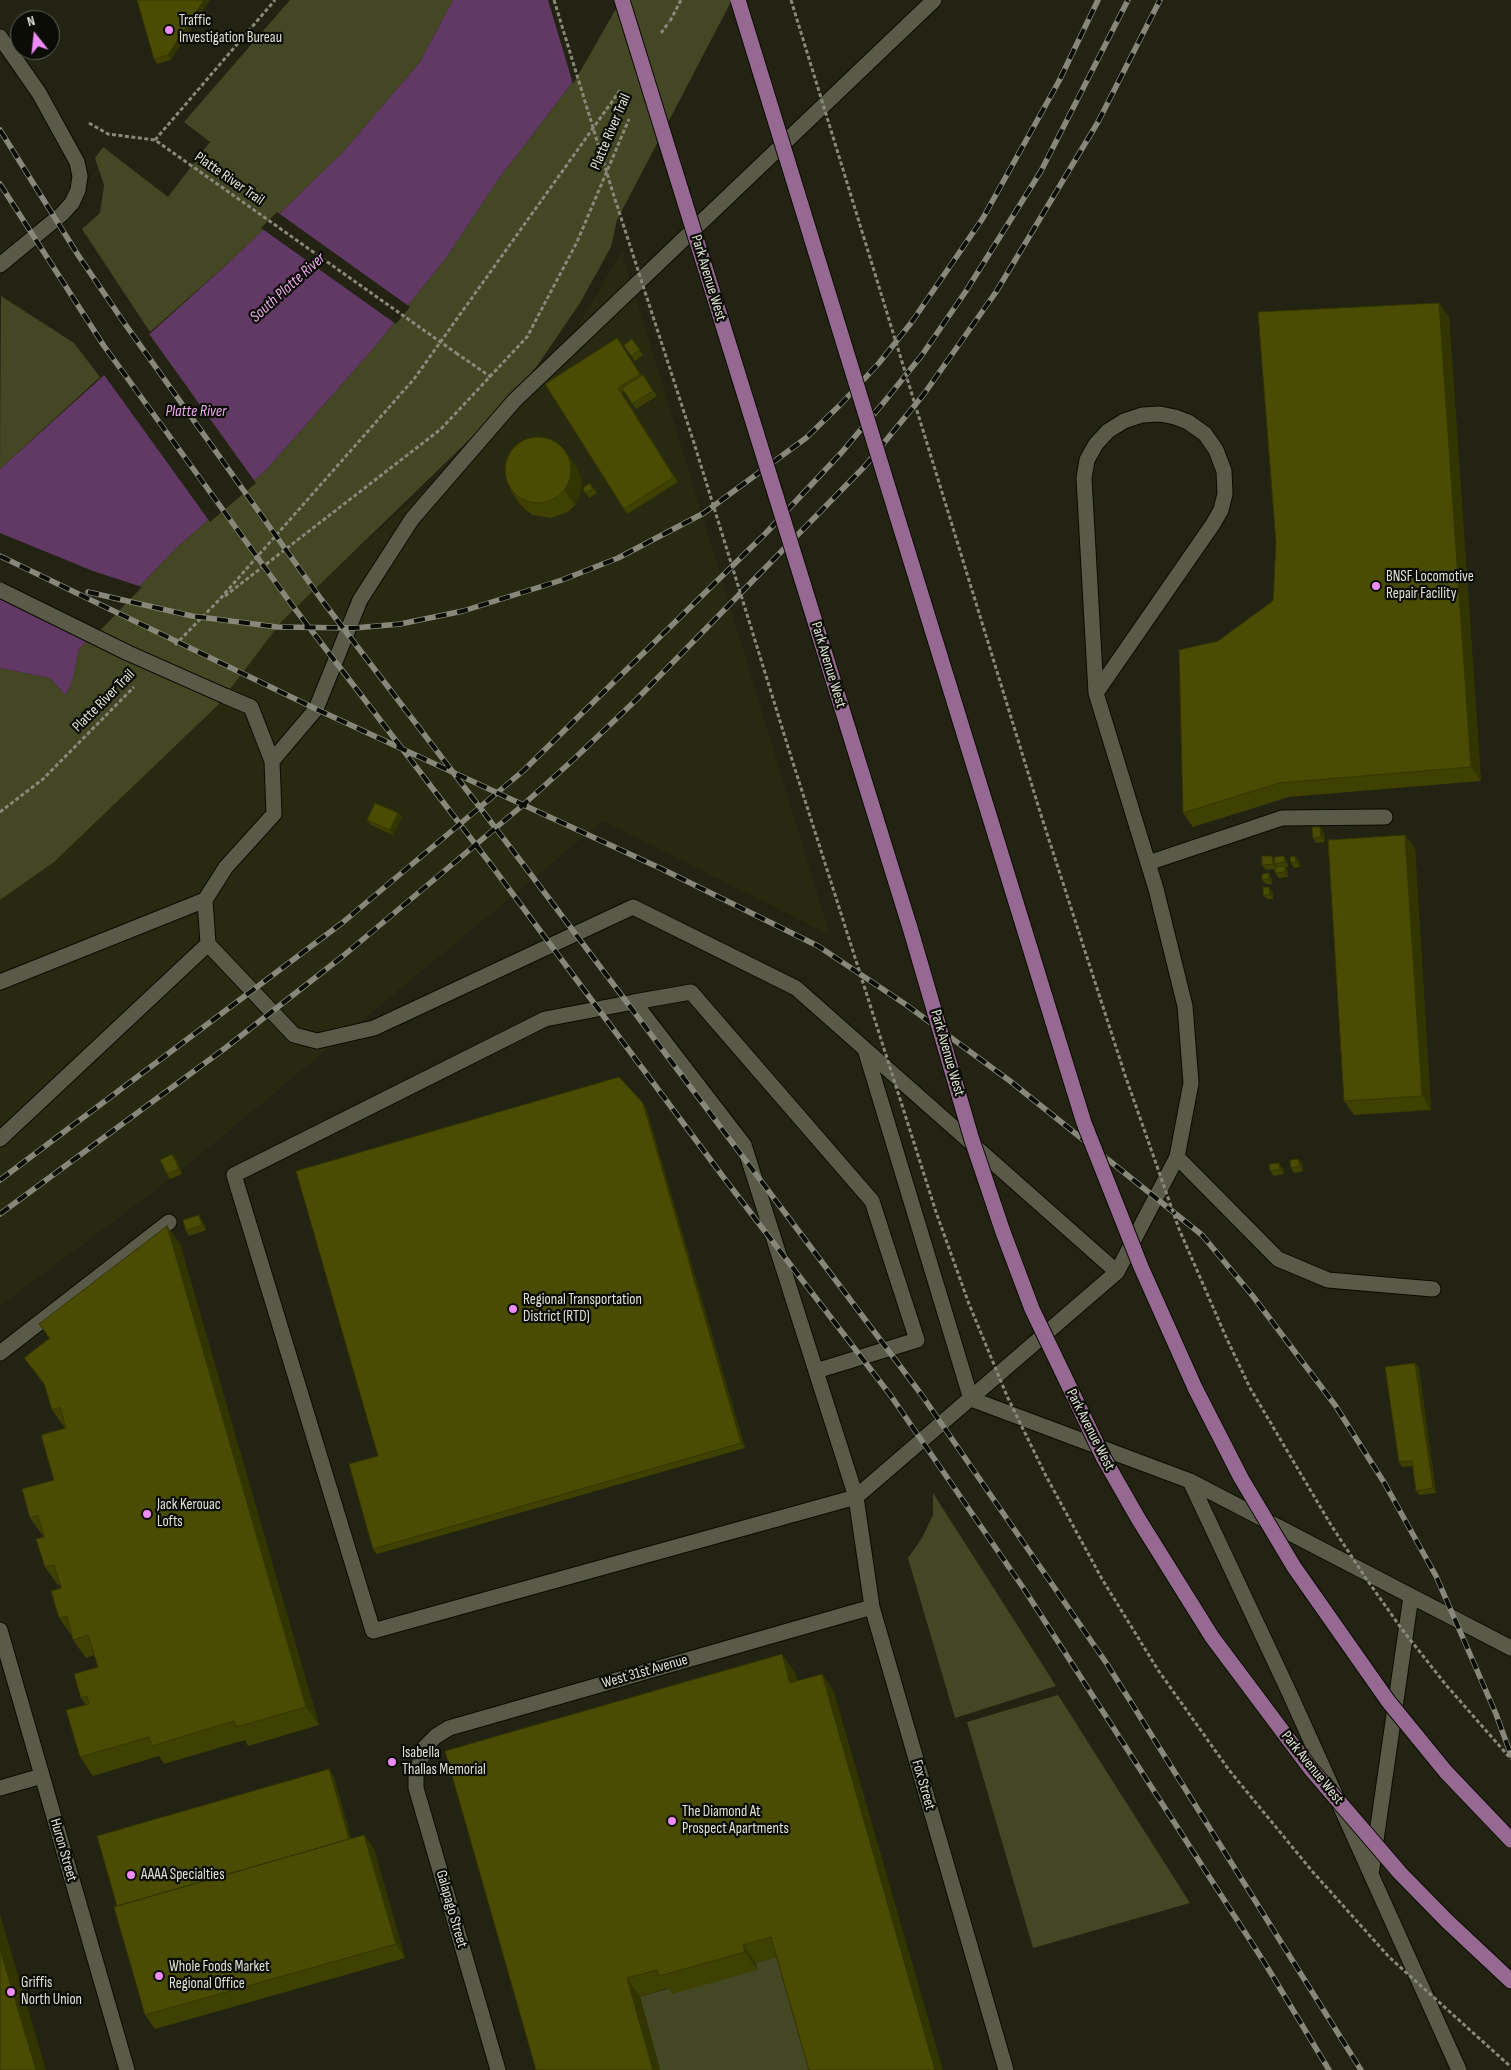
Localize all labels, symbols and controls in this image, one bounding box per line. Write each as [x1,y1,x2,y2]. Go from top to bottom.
north arrow [10,10,60,60]
text: N [25,12,37,30]
place label: Traffic Investigation Bureau [179,12,282,47]
marker: Traffic Investigation Bureau [163,24,175,36]
street label: Platte River Trail [587,91,635,173]
street label: Platte River Trail [191,148,267,210]
street label: Park Avenue West [686,233,730,323]
water label: South Platte River [246,249,330,327]
water label: Platte River [166,402,226,422]
place label: BNSF Locomotive Repair Facility [1386,568,1474,603]
marker: BNSF Locomotive Repair Facility [1370,580,1382,592]
street label: Park Avenue West [806,620,850,710]
street label: Platte River Trail [69,666,139,736]
street label: Park Avenue West [926,1008,968,1098]
place label: Regional Transportation District (RTD) [523,1291,642,1326]
marker: Regional Transportation District (RTD) [507,1303,519,1315]
street label: Park Avenue West [1062,1386,1118,1474]
place label: Jack Kerouac Lofts [157,1496,221,1531]
marker: Jack Kerouac Lofts [141,1508,153,1520]
street label: West 31st Avenue [600,1651,690,1693]
street label: Park Avenue West [1277,1728,1347,1808]
place label: Isabella Thallas Memorial [402,1744,486,1779]
marker: Isabella Thallas Memorial [386,1756,398,1768]
street label: Fox Street [907,1758,939,1812]
place label: The Diamond At Prospect Apartments [682,1803,789,1838]
marker: The Diamond At Prospect Apartments [666,1815,678,1827]
street label: Huron Street [45,1816,81,1884]
place label: AAAA Specialties [141,1866,225,1884]
street label: Galapago Street [431,1868,471,1950]
marker: AAAA Specialties [125,1869,137,1881]
place label: Whole Foods Market Regional Office [169,1958,270,1993]
marker: Whole Foods Market Regional Office [153,1970,165,1982]
place label: Griffis North Union [21,1974,82,2009]
marker: Griffis North Union [5,1986,17,1998]

